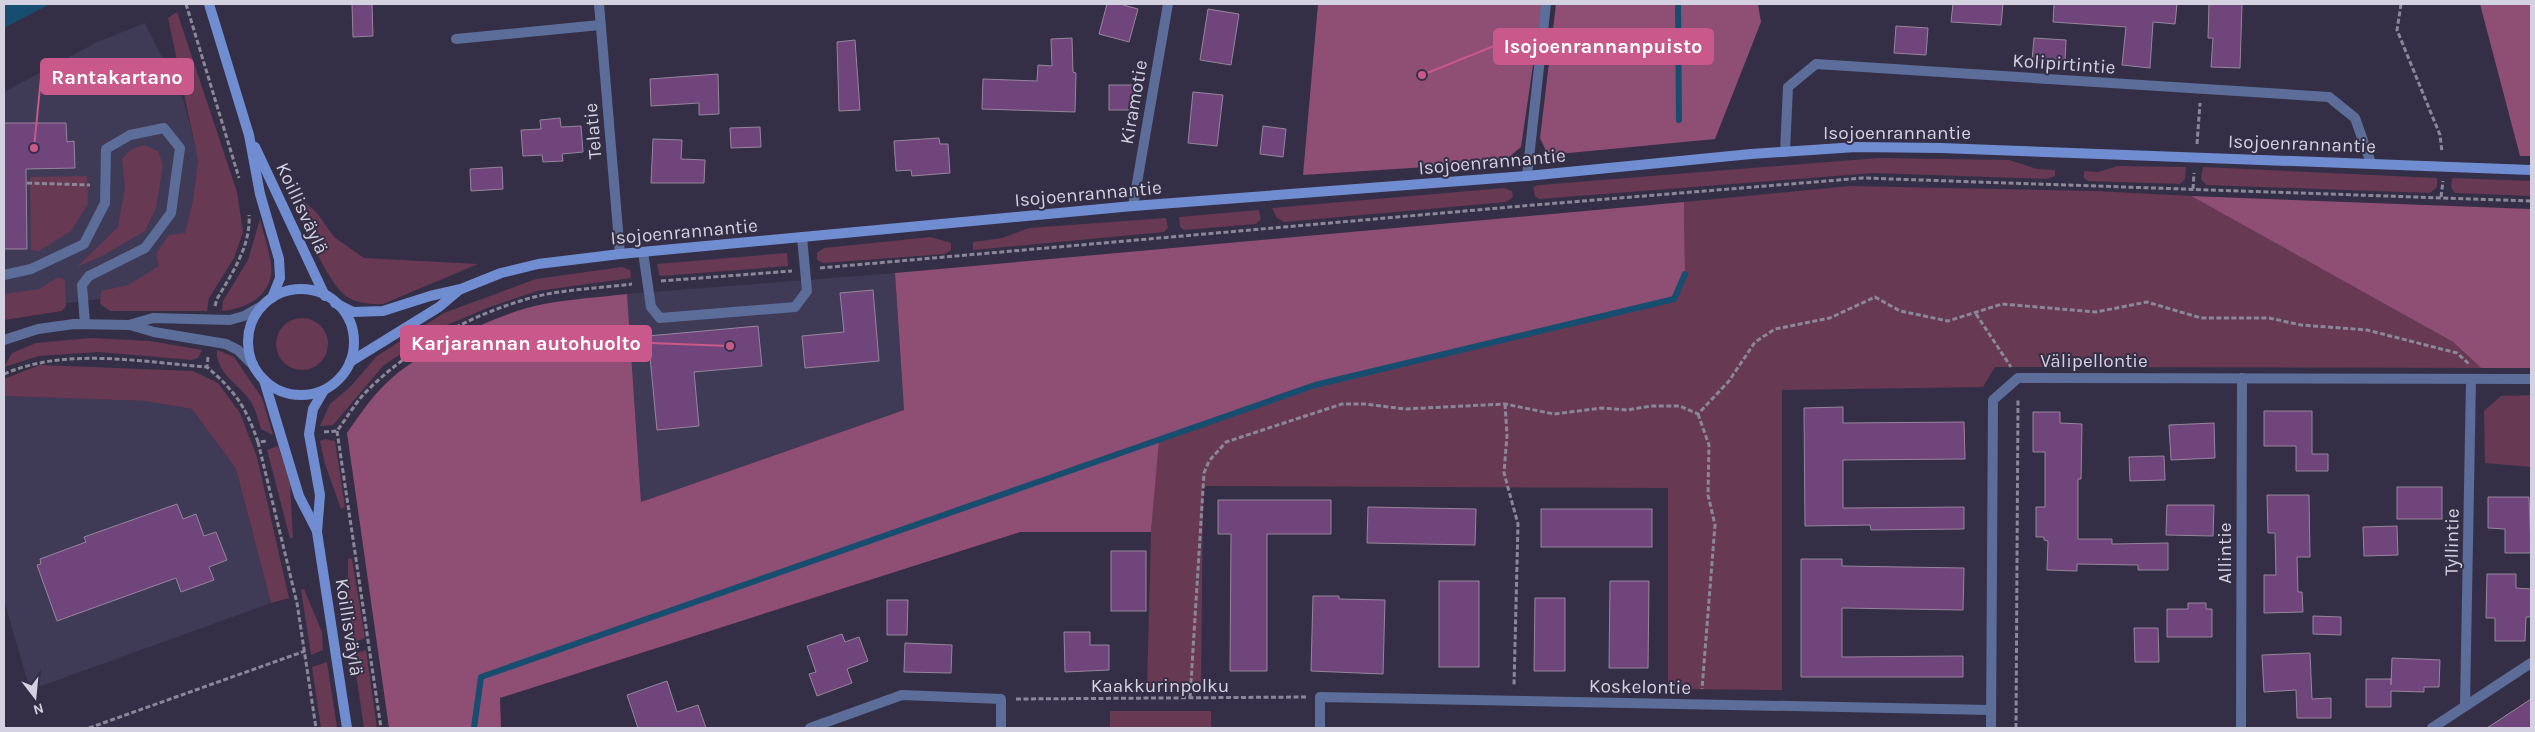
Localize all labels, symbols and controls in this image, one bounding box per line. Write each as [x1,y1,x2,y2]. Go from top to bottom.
callout: Isojoenrannanpuisto [1494,29,1713,64]
text: Isojoenrannanpuisto [1504,35,1702,58]
street label: Kolipirtintie [2012,49,2116,79]
street label: Kiramotie [1116,58,1152,146]
callout: Rantakartano [41,59,193,94]
text: Rantakartano [51,66,183,89]
street label: Telatie [580,102,606,160]
street label: Isojoenrannantie [1823,122,1971,144]
street label: Isojoenrannantie [2228,130,2376,158]
street label: Isojoenrannantie [1417,145,1567,179]
street label: Koillisväylä [271,159,333,258]
street label: Isojoenrannantie [1013,177,1163,211]
street label: Isojoenrannantie [609,215,759,249]
callout: Karjarannan autohuolto [401,326,651,361]
text: Karjarannan autohuolto [411,332,641,355]
street label: Välipellontie [2040,350,2148,372]
street label: Tyllintie [2440,508,2464,576]
street label: Allintie [2214,522,2236,584]
street label: Koillisväylä [330,577,368,678]
north arrow [10,672,60,722]
street label: Kaakkurinpolku [1091,675,1229,697]
street label: Koskelontie [1589,675,1691,699]
text: N [31,699,46,719]

